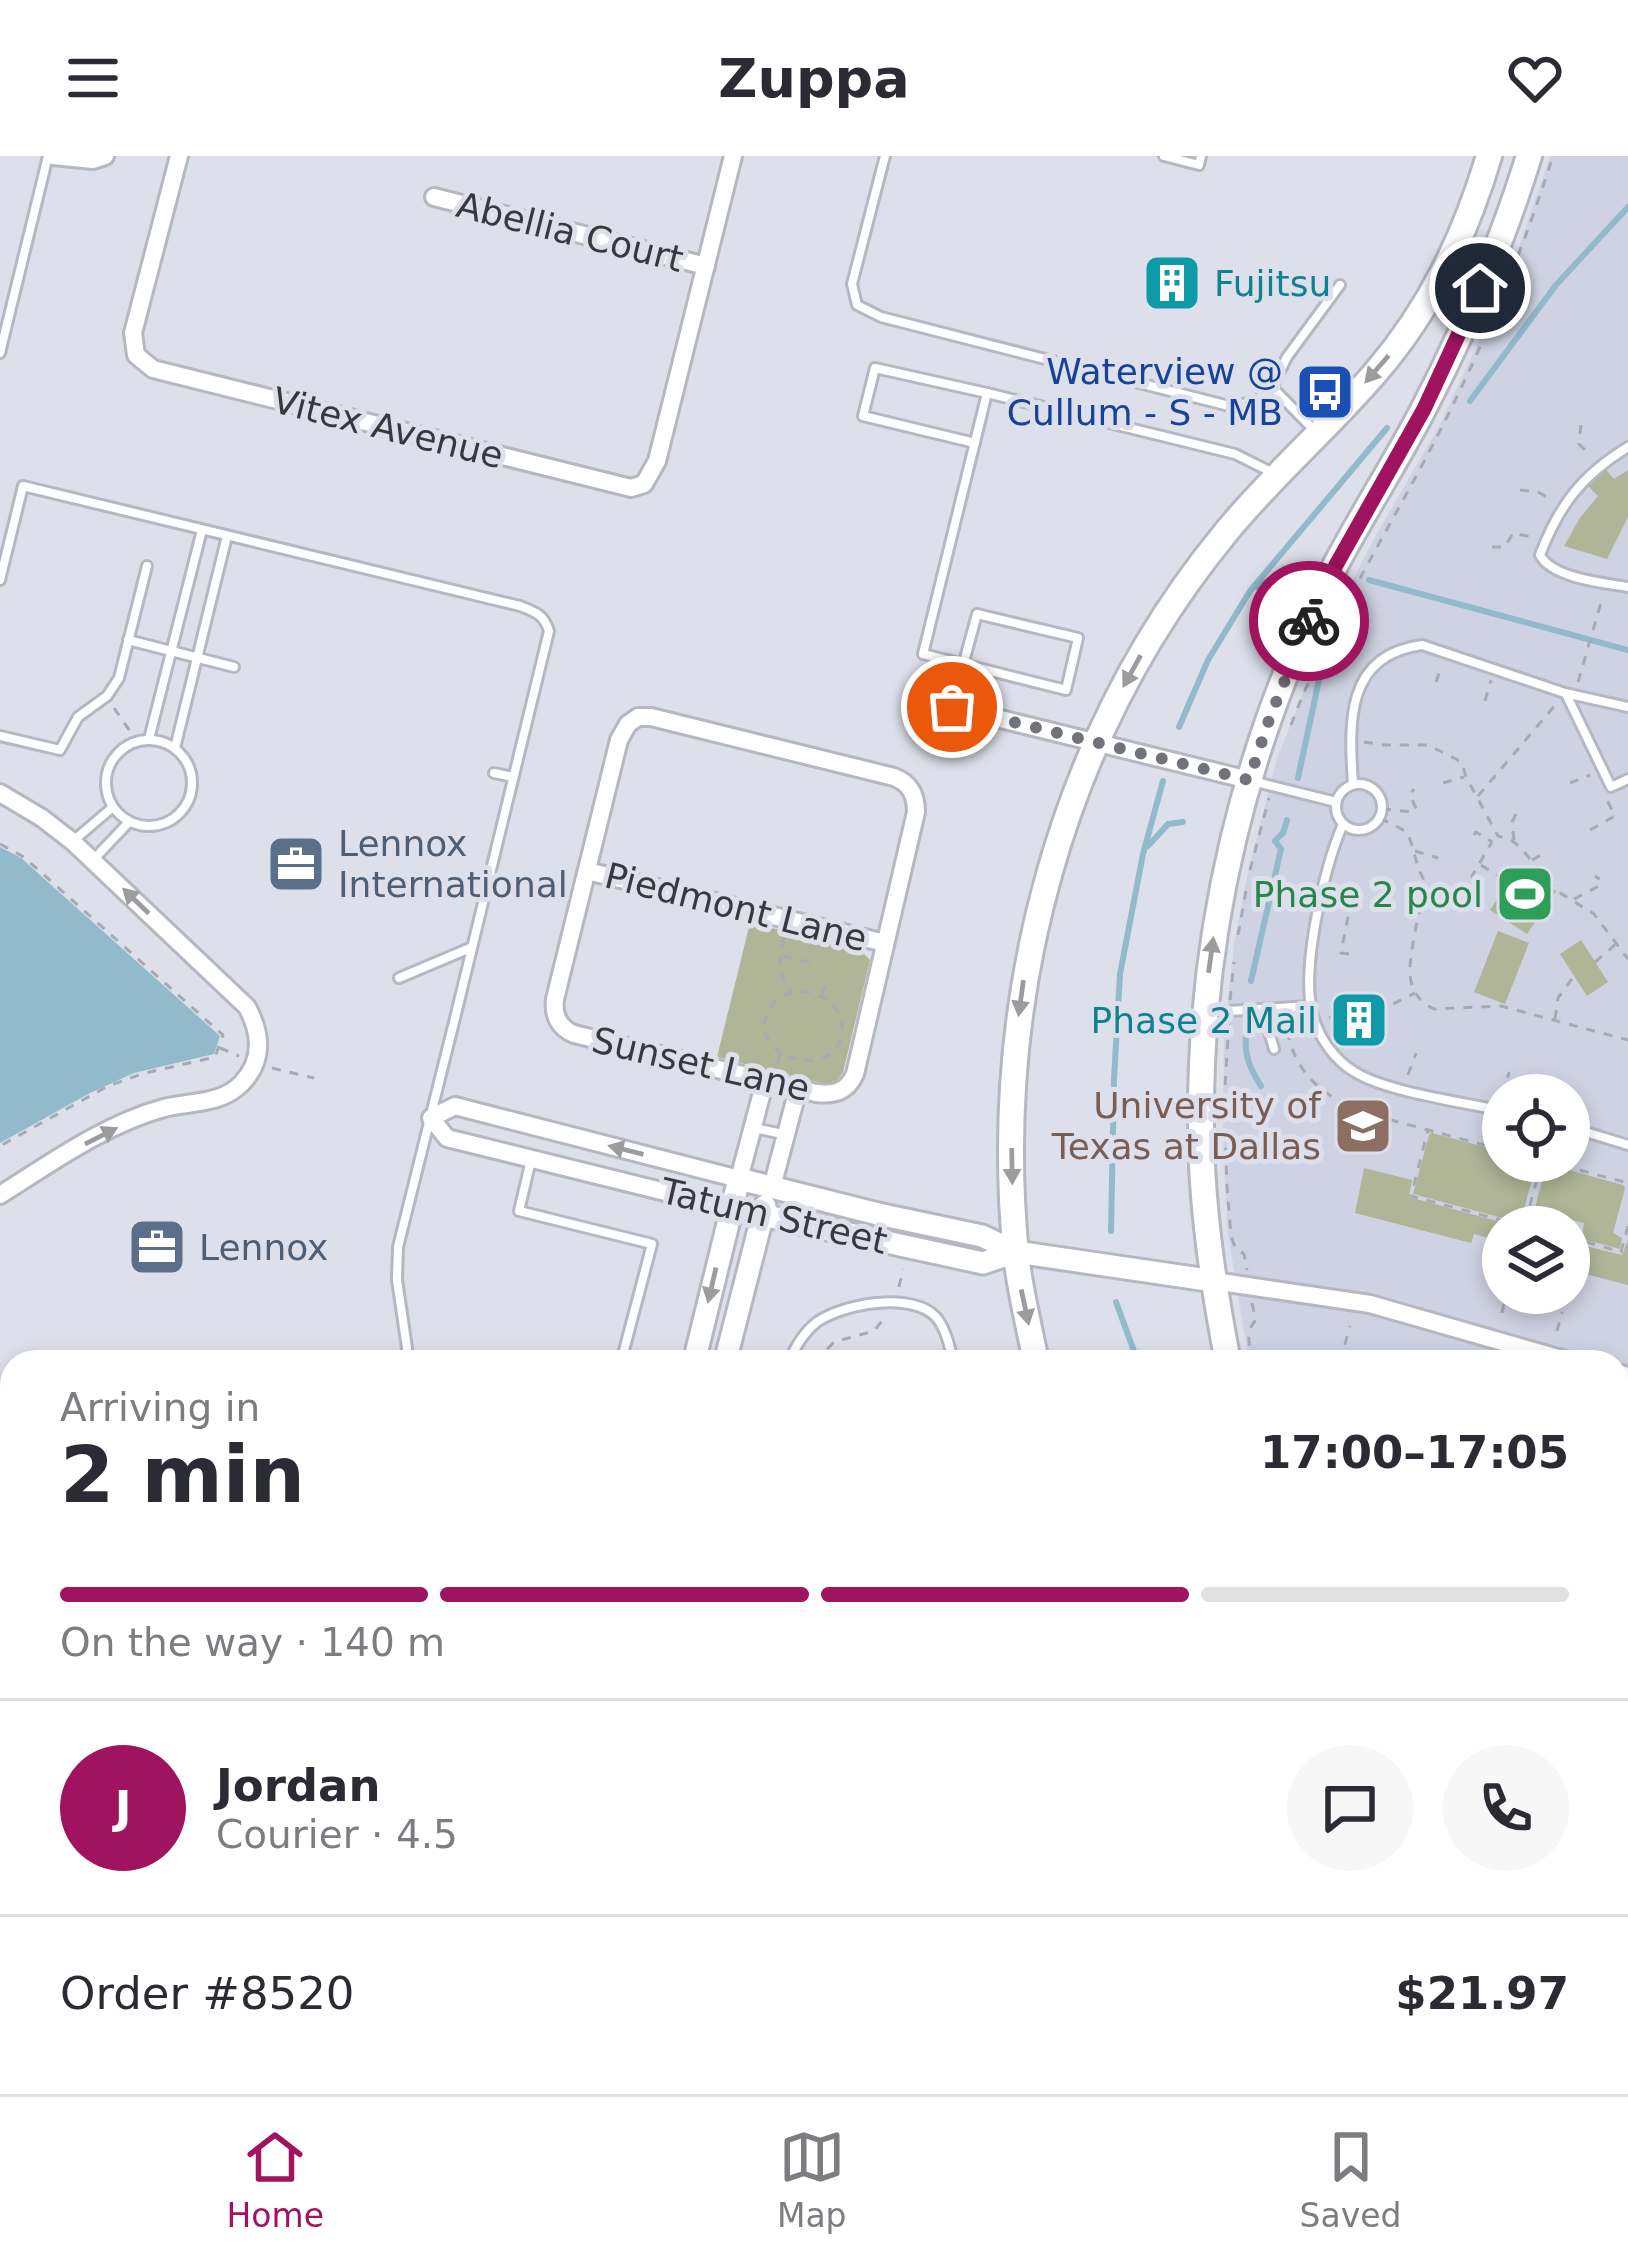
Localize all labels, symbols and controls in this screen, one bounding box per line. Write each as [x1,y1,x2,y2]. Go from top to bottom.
icon: menu [60,45,126,111]
icon: heart [1502,45,1568,111]
text: Zuppa [718,47,910,110]
street label: Abellia Court [452,184,688,280]
pin [1429,237,1531,339]
building icon: Fujitsu [1141,252,1203,314]
icon: home [1447,255,1513,321]
place label: Fujitsu [1214,263,1331,304]
place label: Waterview @ Cullum - S - MB [1007,351,1283,433]
one-way arrow [1365,354,1391,384]
bus stop icon: Waterview @ Cullum - S - MB [1294,361,1356,423]
street label: Vitex Avenue [269,380,507,476]
courier [1249,561,1369,681]
icon: bike [1276,588,1342,654]
one-way arrow [1122,653,1143,688]
pin [901,656,1003,758]
icon: bag [919,674,985,740]
place label: Lennox International [338,823,568,905]
office icon: Lennox International [265,833,327,895]
street label: Piedmont Lane [601,855,871,959]
sports icon: Phase 2 pool [1494,863,1556,925]
place label: Phase 2 pool [1253,874,1483,915]
one-way arrow [121,887,150,915]
one-way arrow [1202,936,1221,973]
one-way arrow [1012,980,1031,1017]
building icon: Phase 2 Mail [1328,989,1390,1051]
place label: Phase 2 Mail [1091,1000,1317,1041]
street label: Sunset Lane [588,1019,814,1109]
map controls [1482,1074,1590,1314]
button: locate [1482,1074,1590,1182]
place label: University of Texas at Dallas [1051,1085,1322,1167]
school or university icon: University of Texas at Dallas [1332,1095,1394,1157]
one-way arrow [84,1126,118,1146]
one-way arrow [607,1140,644,1159]
one-way arrow [1002,1148,1021,1186]
street label: Tatum Street [656,1170,891,1262]
button: layers [1482,1206,1590,1314]
office icon: Lennox [126,1216,188,1278]
place label: Lennox [199,1227,328,1268]
one-way arrow [702,1266,721,1303]
one-way arrow [1016,1289,1035,1327]
text: Arriving in [60,1385,260,1430]
text: 17:00–17:05 [1260,1426,1569,1479]
text: 2 min [60,1430,305,1520]
text: On the way · 140 m [60,1620,445,1665]
button: chat [1287,1745,1413,1871]
button: phone [1443,1745,1569,1871]
text: Jordan [216,1759,380,1812]
text: J [115,1781,131,1834]
text: Courier · 4.5 [216,1812,458,1857]
text: Order #8520 [60,1967,354,2020]
text: $21.97 [1395,1967,1569,2020]
tab: Home [226,2124,324,2235]
tab: Map [777,2124,847,2235]
tab: Saved [1300,2124,1401,2235]

